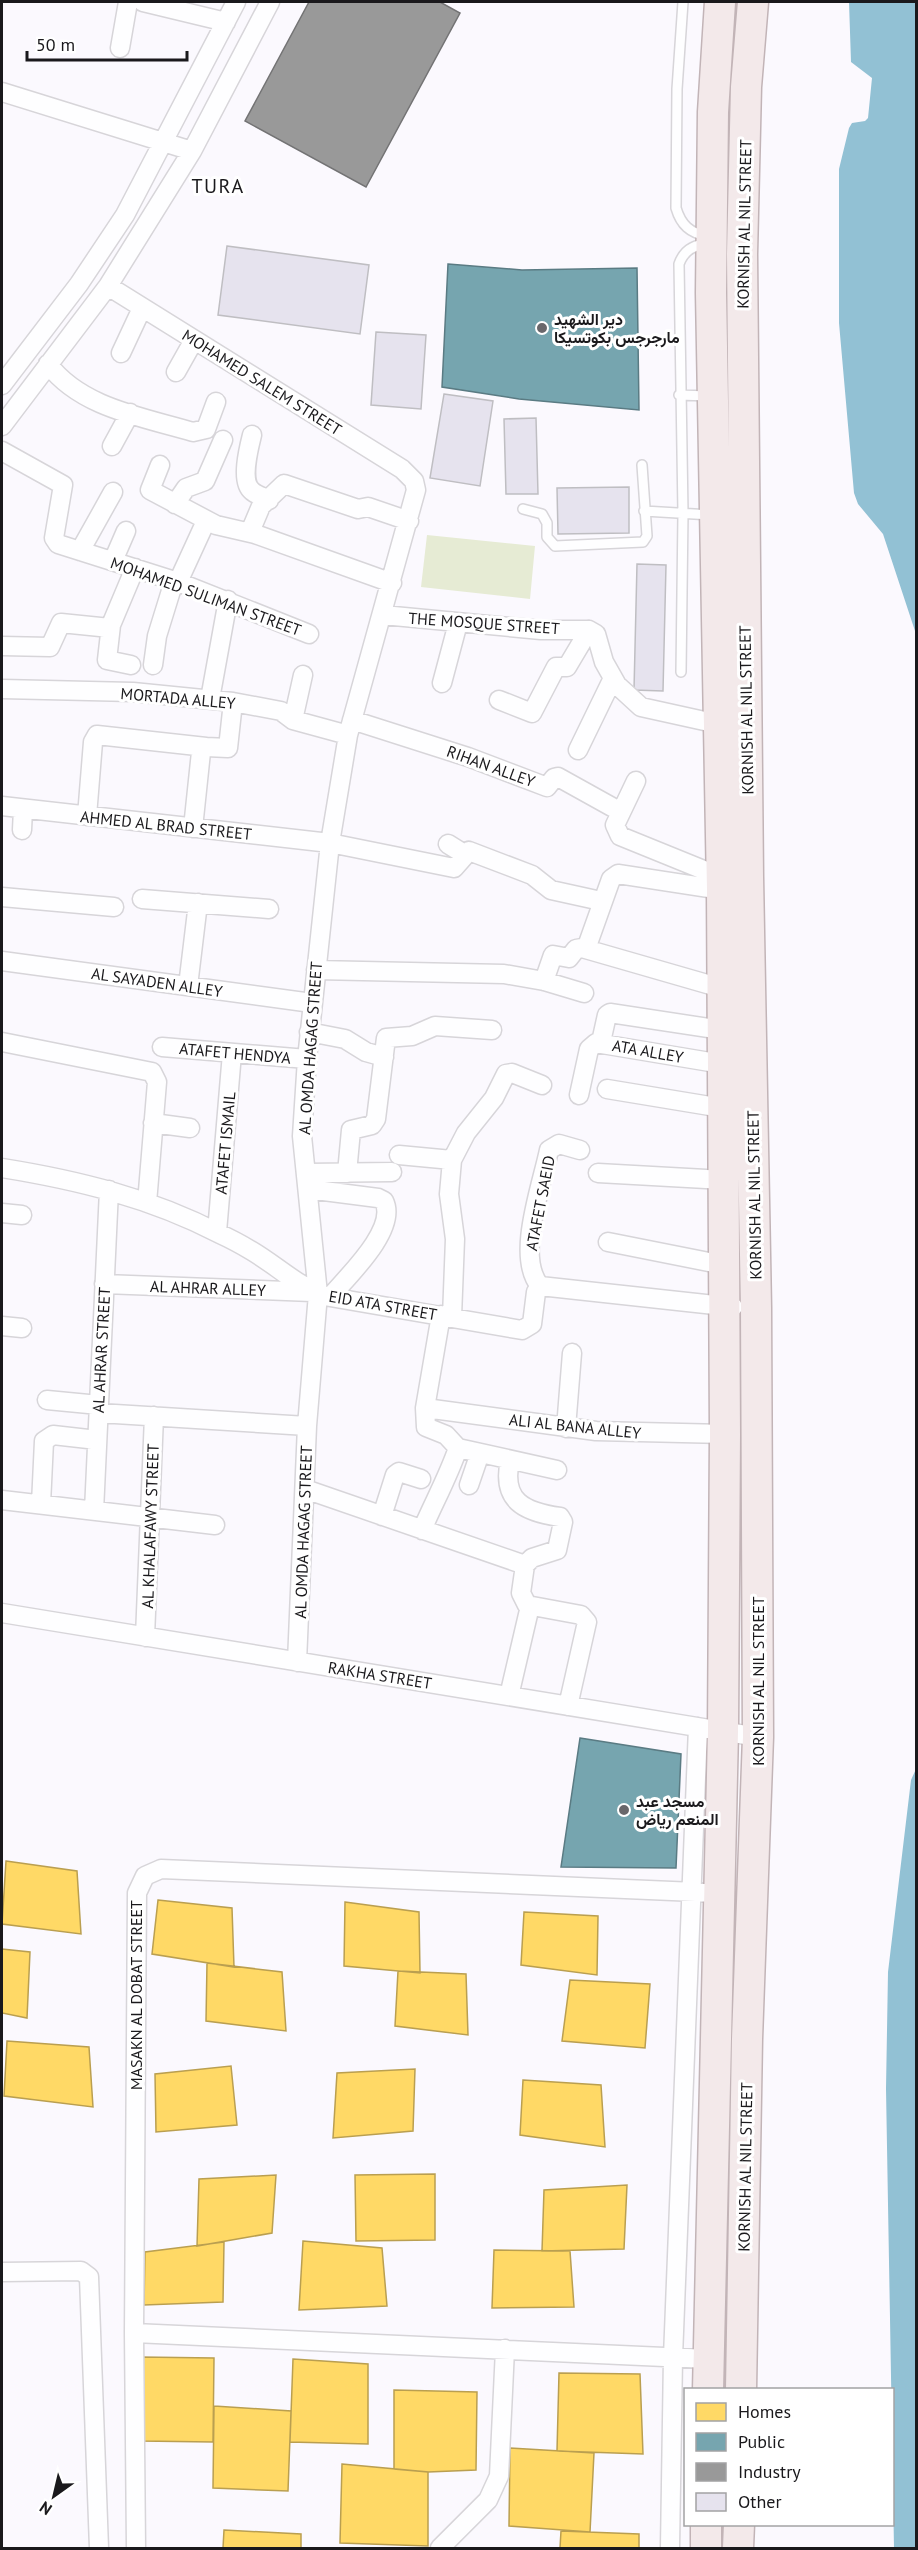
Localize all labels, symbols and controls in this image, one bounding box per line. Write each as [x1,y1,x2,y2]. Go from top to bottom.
scale bar [27,24,188,62]
text: 50 m [36,33,75,56]
street label: KORNISH AL NIL STREET [733,139,755,309]
district label: TURA [191,173,245,199]
place label: دير الشهيد مارجرجس بكوتسيكا [554,309,680,348]
marker: دير الشهيد مارجرجس بكوتسيكا [535,321,549,335]
street label: MOHAMED SALEM STREET [179,325,346,439]
street label: MOHAMED SULIMAN STREET [108,552,304,640]
street label: THE MOSQUE STREET [408,608,560,638]
street label: KORNISH AL NIL STREET [735,625,757,795]
street label: MORTADA ALLEY [120,683,236,713]
street label: RIHAN ALLEY [444,741,538,791]
street label: AHMED AL BRAD STREET [79,806,253,844]
street label: AL OMDA HAGAG STREET [294,961,326,1135]
street label: AL SAYADEN ALLEY [90,963,224,1001]
street label: ATA ALLEY [611,1035,685,1067]
street label: ATAFET HENDYA [178,1038,292,1068]
street label: ATAFET ISMAIL [211,1091,239,1195]
street label: KORNISH AL NIL STREET [743,1110,765,1280]
street label: ATAFET SAEID [521,1154,559,1252]
street label: AL AHRAR ALLEY [150,1276,266,1300]
street label: AL AHRAR STREET [88,1286,114,1413]
street label: EID ATA STREET [327,1286,439,1324]
street label: ALI AL BANA ALLEY [508,1409,642,1443]
street label: AL KHALAFAWY STREET [137,1443,163,1609]
street label: AL OMDA HAGAG STREET [290,1445,316,1619]
street label: KORNISH AL NIL STREET [748,1596,768,1766]
street label: RAKHA STREET [327,1657,433,1693]
place label: مسجد عبد المنعم رياض [636,1791,719,1830]
marker: مسجد عبد المنعم رياض [617,1803,631,1817]
street label: MASAKN AL DOBAT STREET [126,1900,146,2090]
street label: KORNISH AL NIL STREET [734,2082,756,2252]
legend [684,2388,894,2526]
text: Homes [738,2400,791,2423]
text: Public [738,2430,785,2453]
text: Industry [738,2460,801,2483]
north arrow [24,2466,84,2526]
text: Other [738,2490,782,2513]
text: N [36,2497,56,2520]

